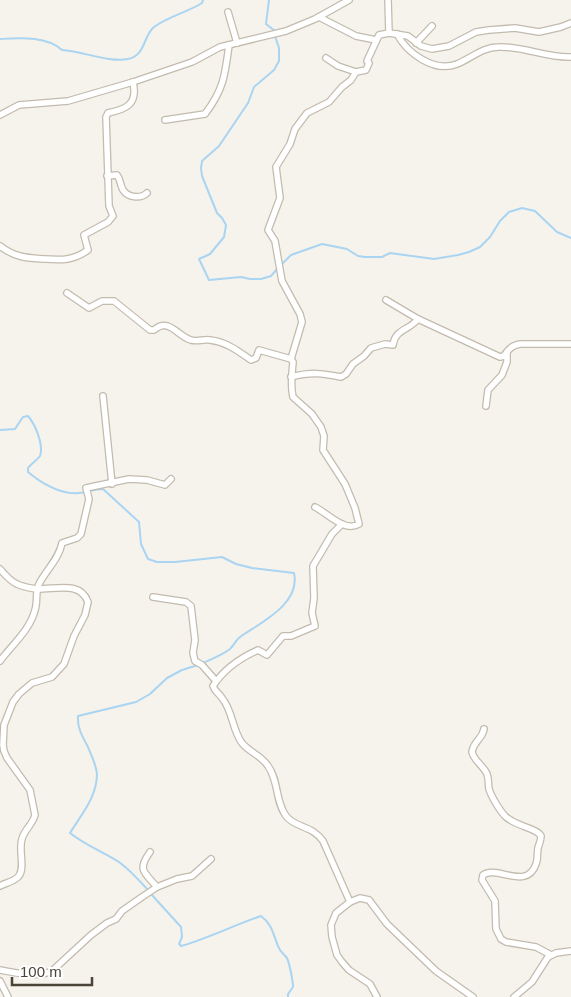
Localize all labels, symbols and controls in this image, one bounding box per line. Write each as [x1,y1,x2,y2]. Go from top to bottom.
scale bar [12,954,92,986]
text: 100 m [20,963,62,980]

